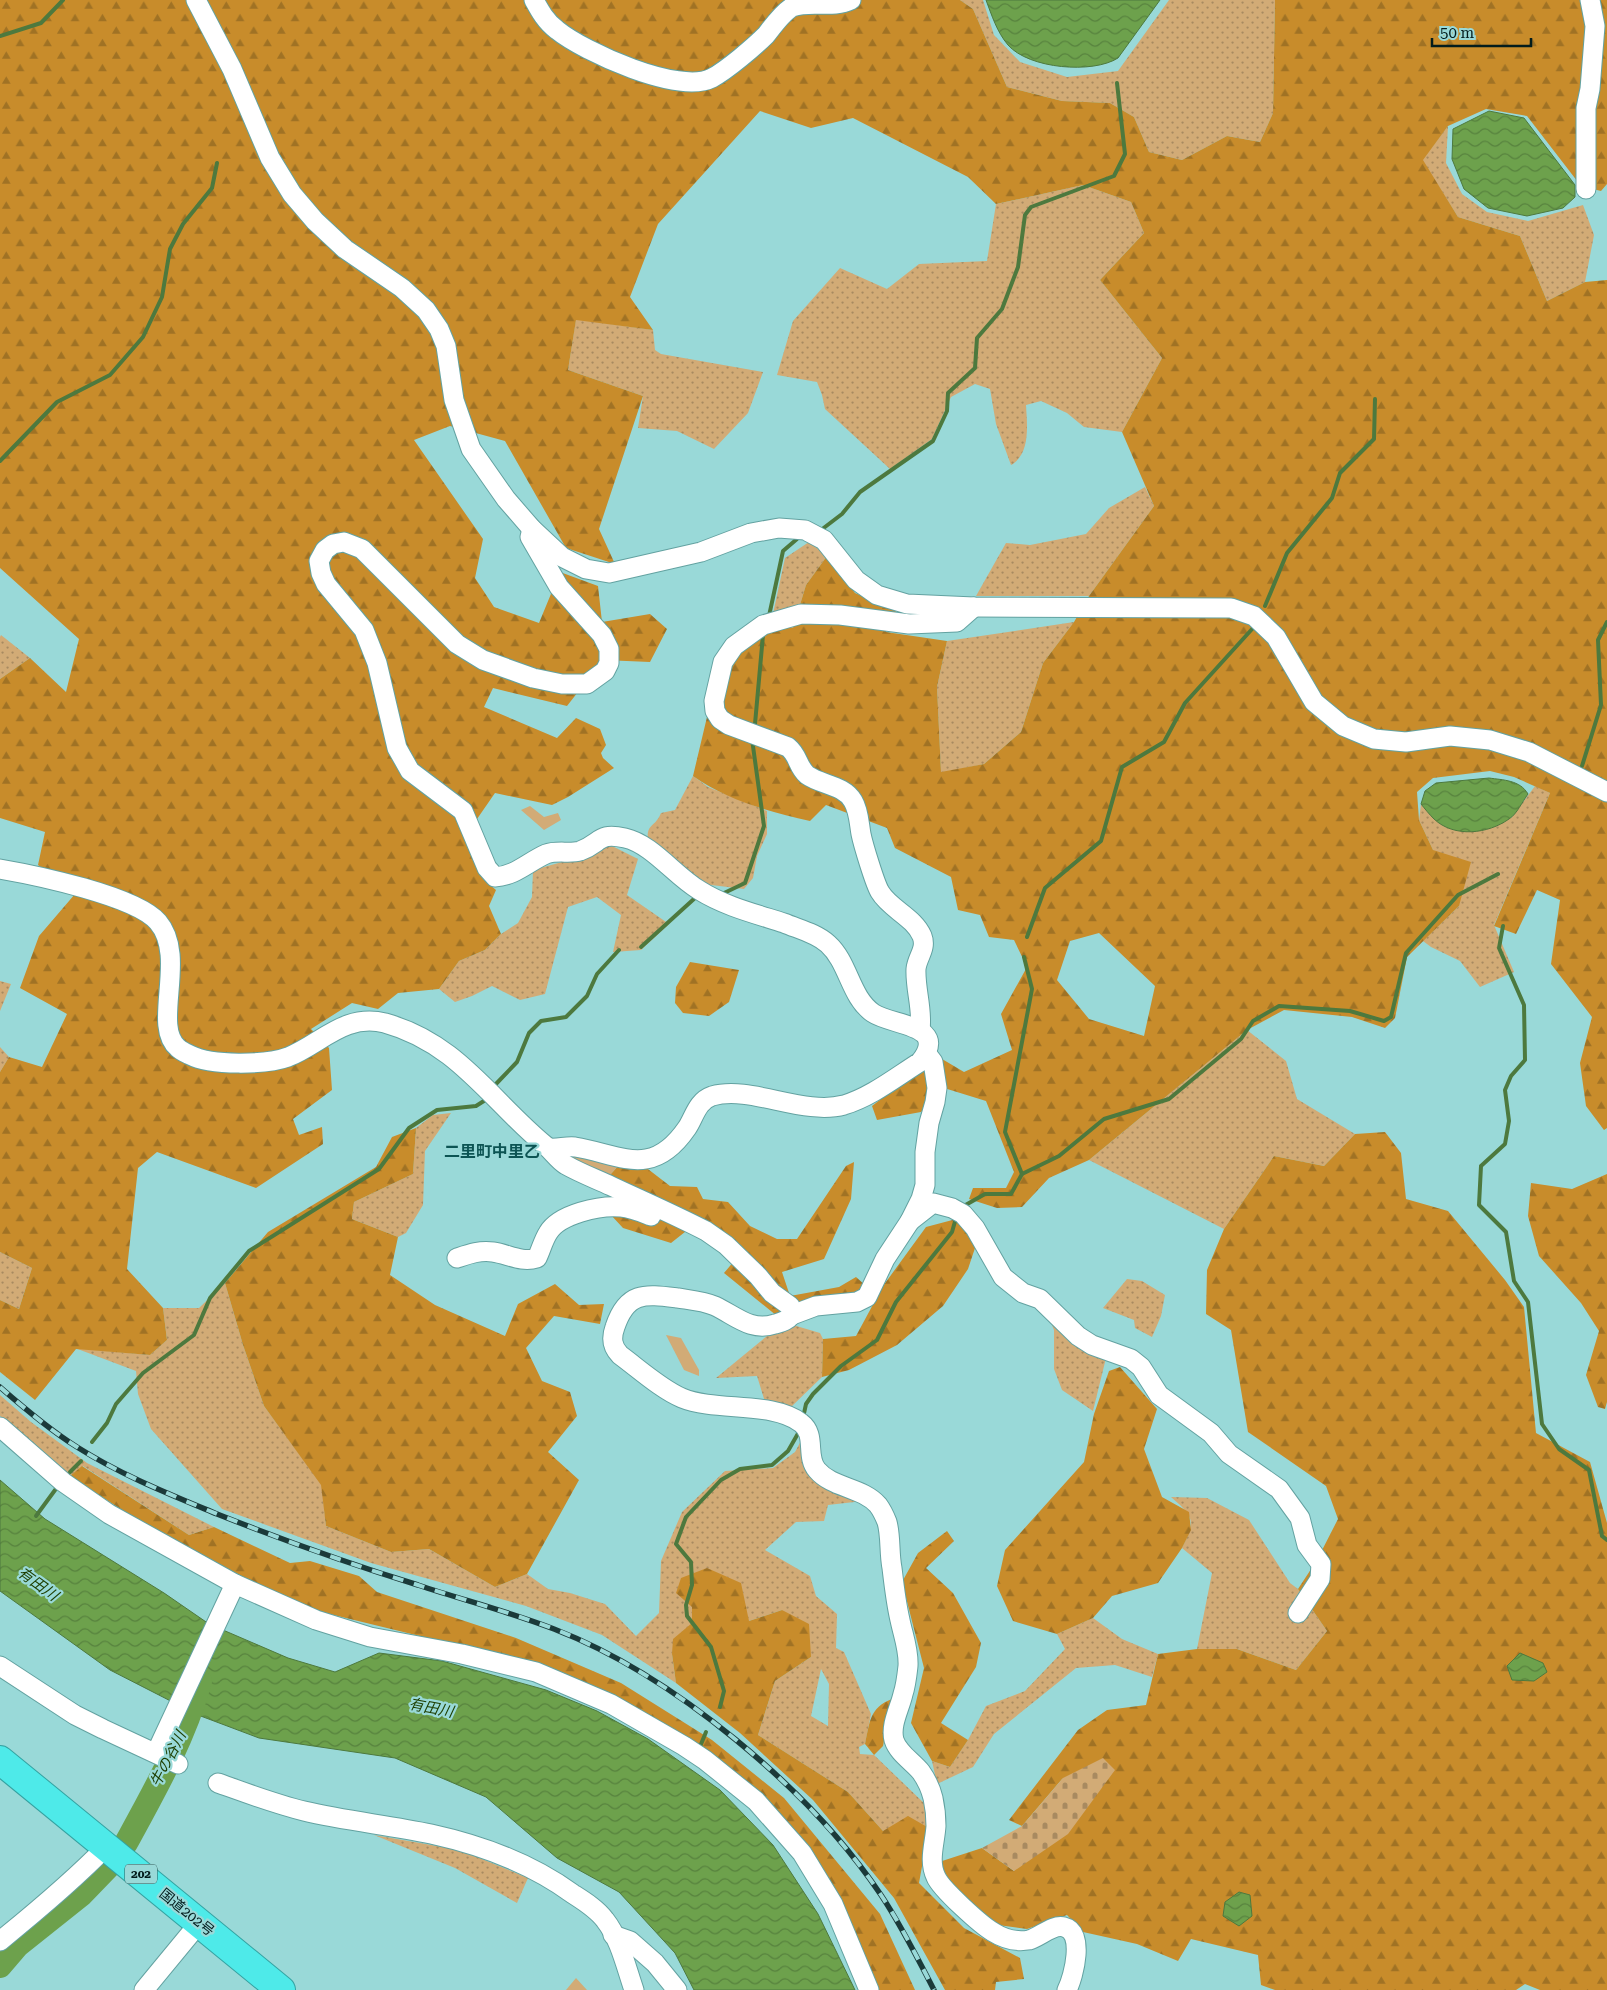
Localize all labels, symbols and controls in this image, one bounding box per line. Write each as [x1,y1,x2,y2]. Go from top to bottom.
scale bar [1432,15,1531,47]
text: 50 m [1440,24,1475,42]
district label: 二里町中里乙 [444,1142,540,1161]
water label: 有田川 [15,1563,63,1606]
water label: 有田川 [407,1695,457,1722]
water label: 牛の谷川 [146,1726,191,1790]
road number: 202 [125,1865,157,1884]
street label: 国道202号 [157,1885,217,1939]

